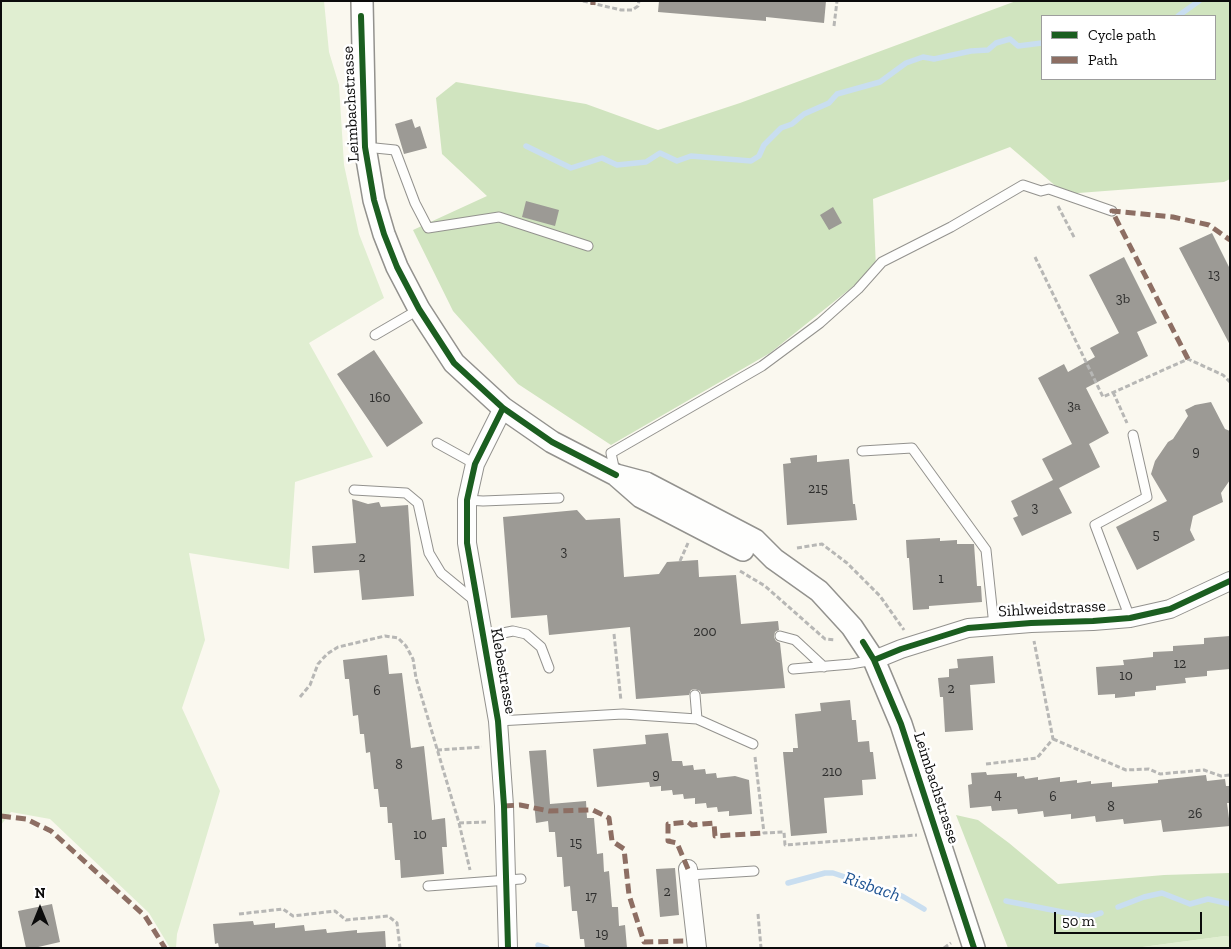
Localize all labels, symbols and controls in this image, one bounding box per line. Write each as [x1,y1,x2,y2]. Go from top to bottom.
legend [1041,15,1216,80]
text: Cycle path [1088,26,1156,44]
street label: Leimbachstrasse [338,46,364,162]
text: Path [1088,51,1118,69]
house number: 13 [1208,267,1220,283]
house number: 3b [1116,291,1130,307]
house number: 160 [370,390,390,406]
house number: 3a [1067,398,1081,414]
house number: 9 [1192,444,1200,460]
house number: 215 [808,481,828,497]
house number: 3 [1032,500,1038,516]
house number: 5 [1152,527,1160,543]
house number: 3 [561,544,567,560]
house number: 2 [358,550,366,566]
house number: 1 [938,571,944,587]
street label: Sihlweidstrasse [998,597,1106,621]
house number: 200 [693,624,717,640]
street label: Klebestrasse [486,626,520,716]
house number: 12 [1174,656,1186,672]
house number: 10 [1119,668,1133,684]
house number: 2 [947,681,955,697]
house number: 6 [373,683,381,699]
street label: Leimbachstrasse [909,730,963,846]
house number: 8 [395,757,403,773]
house number: 210 [822,764,842,780]
house number: 9 [652,767,660,783]
house number: 4 [994,787,1002,803]
house number: 6 [1049,789,1057,805]
house number: 8 [1107,799,1115,815]
house number: 26 [1188,806,1202,822]
house number: 10 [413,827,427,843]
house number: 15 [570,835,582,851]
water label: Risbach [841,867,903,907]
north arrow [15,884,65,934]
house number: 2 [663,884,671,900]
text: N [35,885,45,902]
house number: 17 [585,889,597,905]
scale bar [1056,902,1204,934]
text: 50 m [1062,912,1095,930]
house number: 19 [596,926,608,942]

